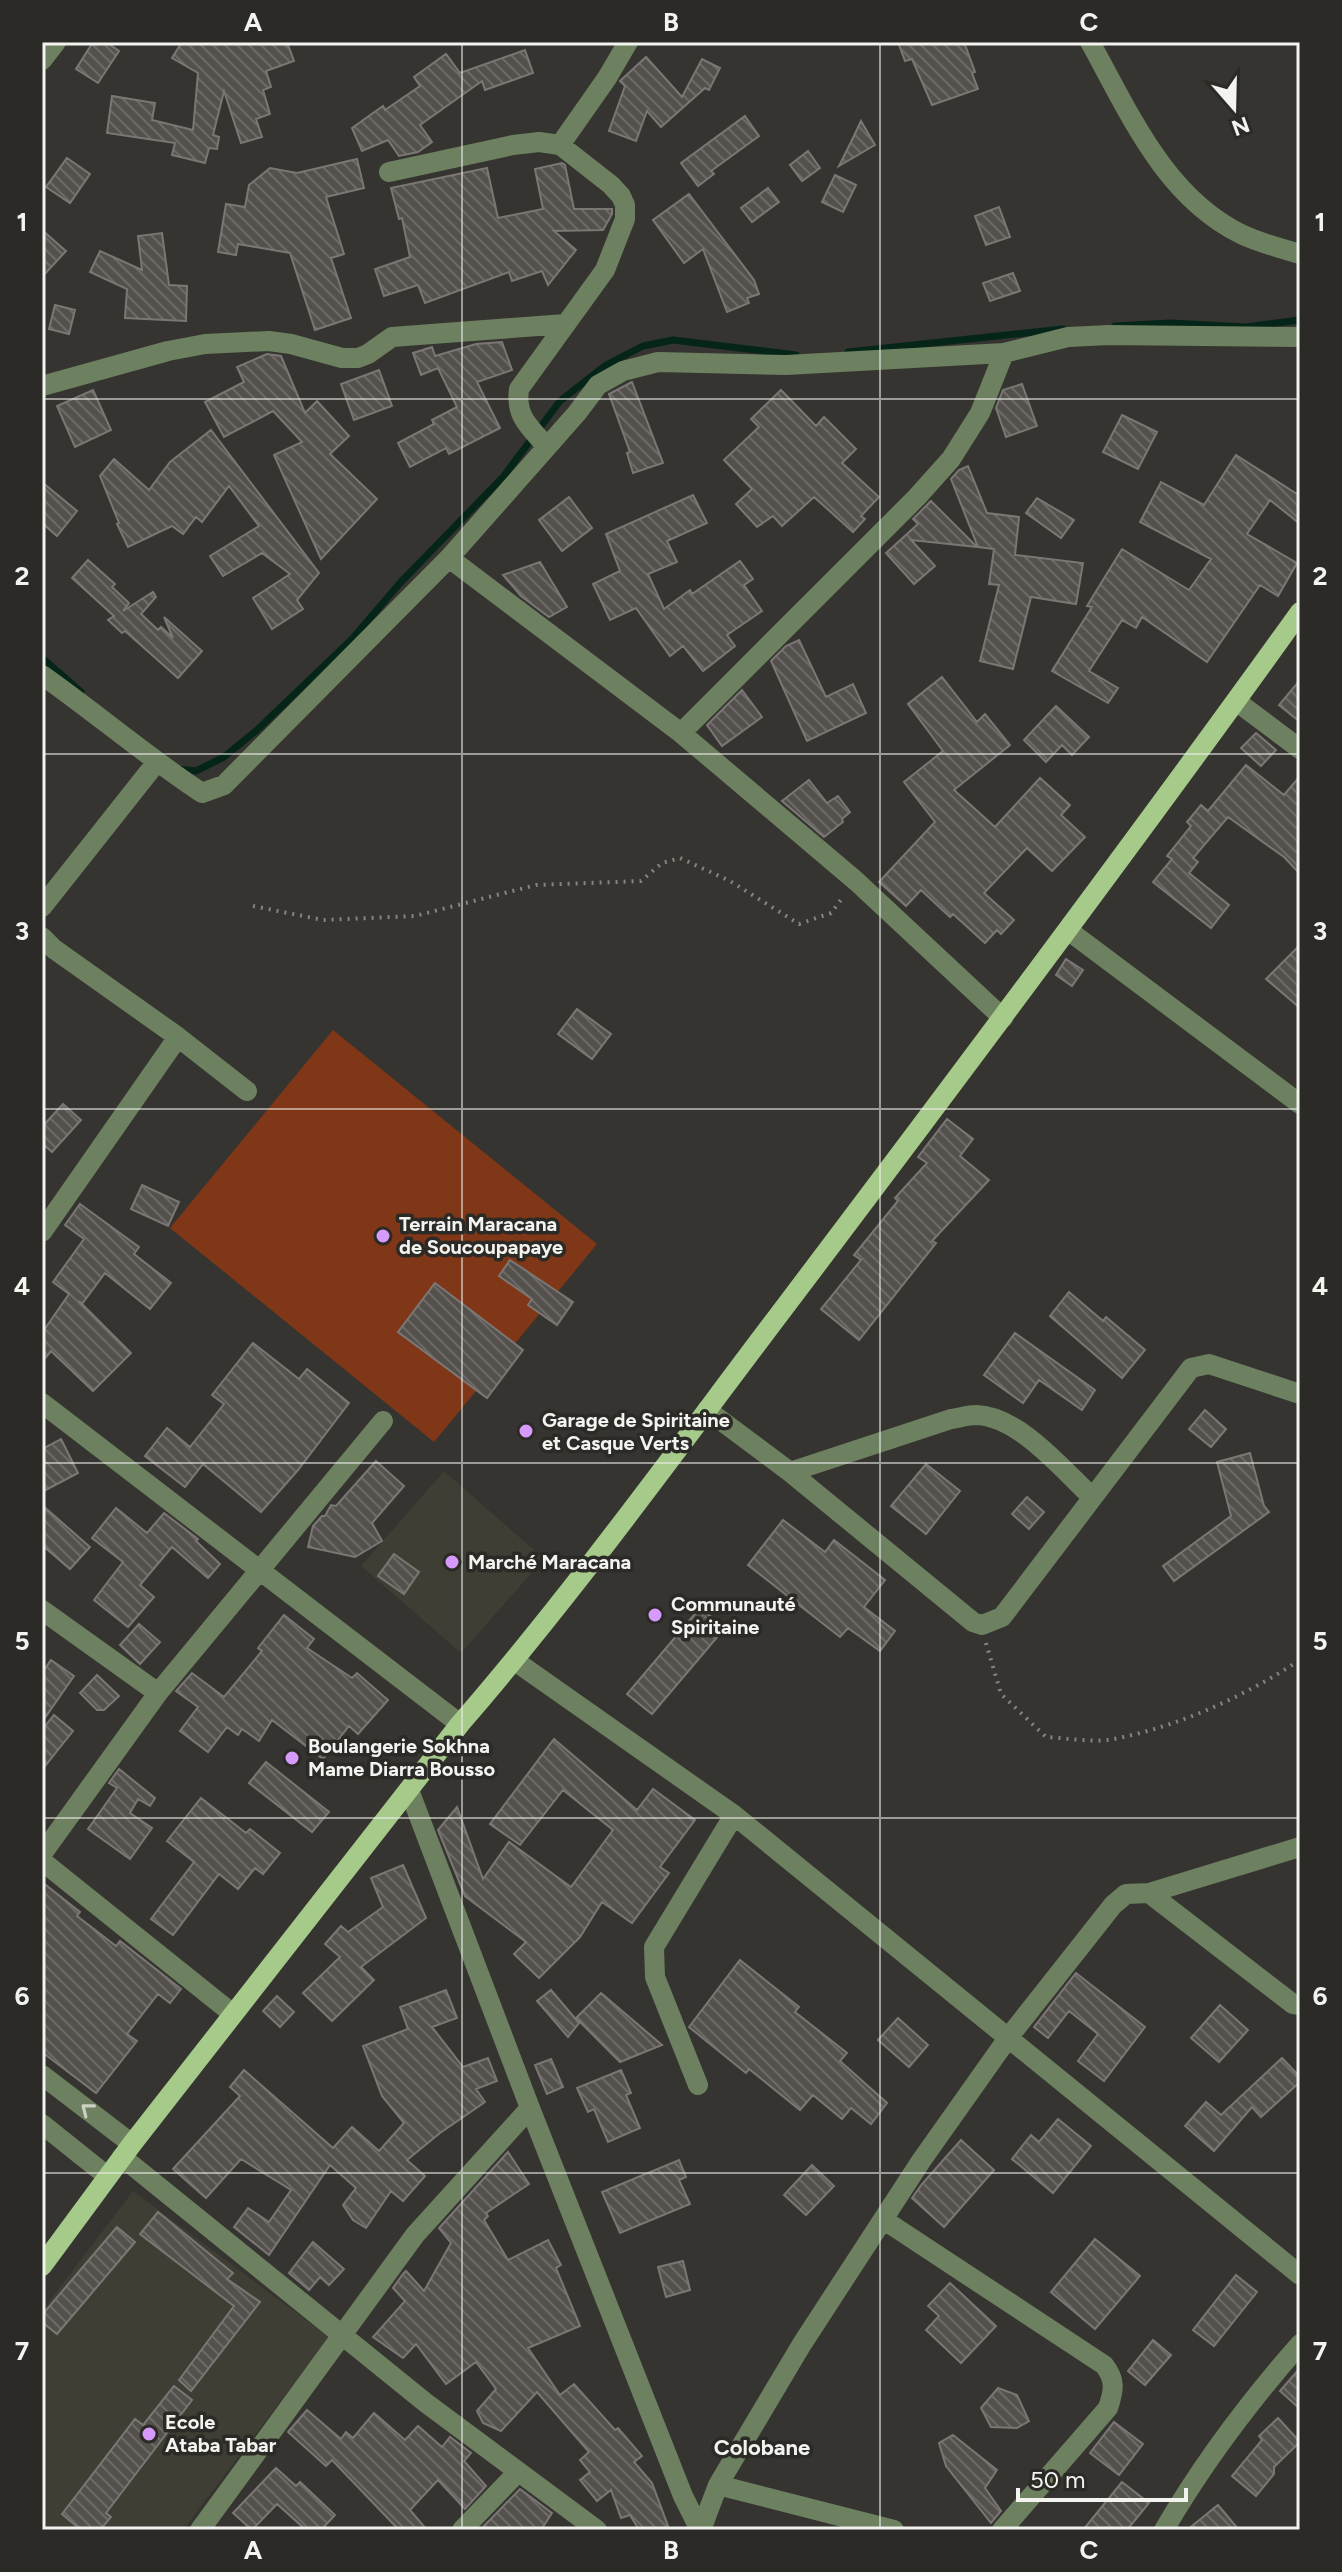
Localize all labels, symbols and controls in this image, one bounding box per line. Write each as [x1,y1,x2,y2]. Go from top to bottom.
text: A [244,6,263,38]
text: B [663,6,679,38]
text: C [1080,6,1099,38]
north arrow [1194,68,1274,148]
text: N [1228,111,1253,142]
text: 1 [17,206,27,238]
text: 1 [1315,206,1325,238]
text: 2 [14,560,30,592]
text: 2 [1312,560,1328,592]
text: 3 [15,915,29,947]
text: 3 [1313,915,1327,947]
place label: Terrain Maracana de Soucoupapaye [399,1212,563,1259]
marker: Terrain Maracana de Soucoupapaye [374,1227,392,1245]
text: 4 [14,1270,30,1302]
text: 4 [1312,1270,1328,1302]
place label: Garage de Spiritaine et Casque Verts [542,1408,730,1455]
marker: Garage de Spiritaine et Casque Verts [517,1422,535,1440]
place label: Marché Maracana [468,1550,631,1574]
marker: Marché Maracana [443,1553,461,1571]
place label: Communauté Spiritaine [671,1592,796,1639]
marker: Communauté Spiritaine [646,1606,664,1624]
text: 5 [14,1625,30,1657]
text: 5 [1312,1625,1328,1657]
place label: Boulangerie Sokhna Mame Diarra Bousso [308,1734,495,1781]
marker: Boulangerie Sokhna Mame Diarra Bousso [283,1749,301,1767]
text: 6 [14,1980,30,2012]
text: 6 [1312,1980,1328,2012]
one-way arrow [81,2105,96,2119]
text: 7 [15,2335,29,2367]
text: 7 [1313,2335,1327,2367]
place label: Ecole Ataba Tabar [165,2410,277,2457]
marker: Ecole Ataba Tabar [140,2425,158,2443]
district label: Colobane [714,2434,810,2461]
scale bar [1018,2452,1186,2502]
text: 50 m [1030,2465,1086,2494]
text: A [244,2534,263,2566]
text: B [663,2534,679,2566]
text: C [1080,2534,1099,2566]

